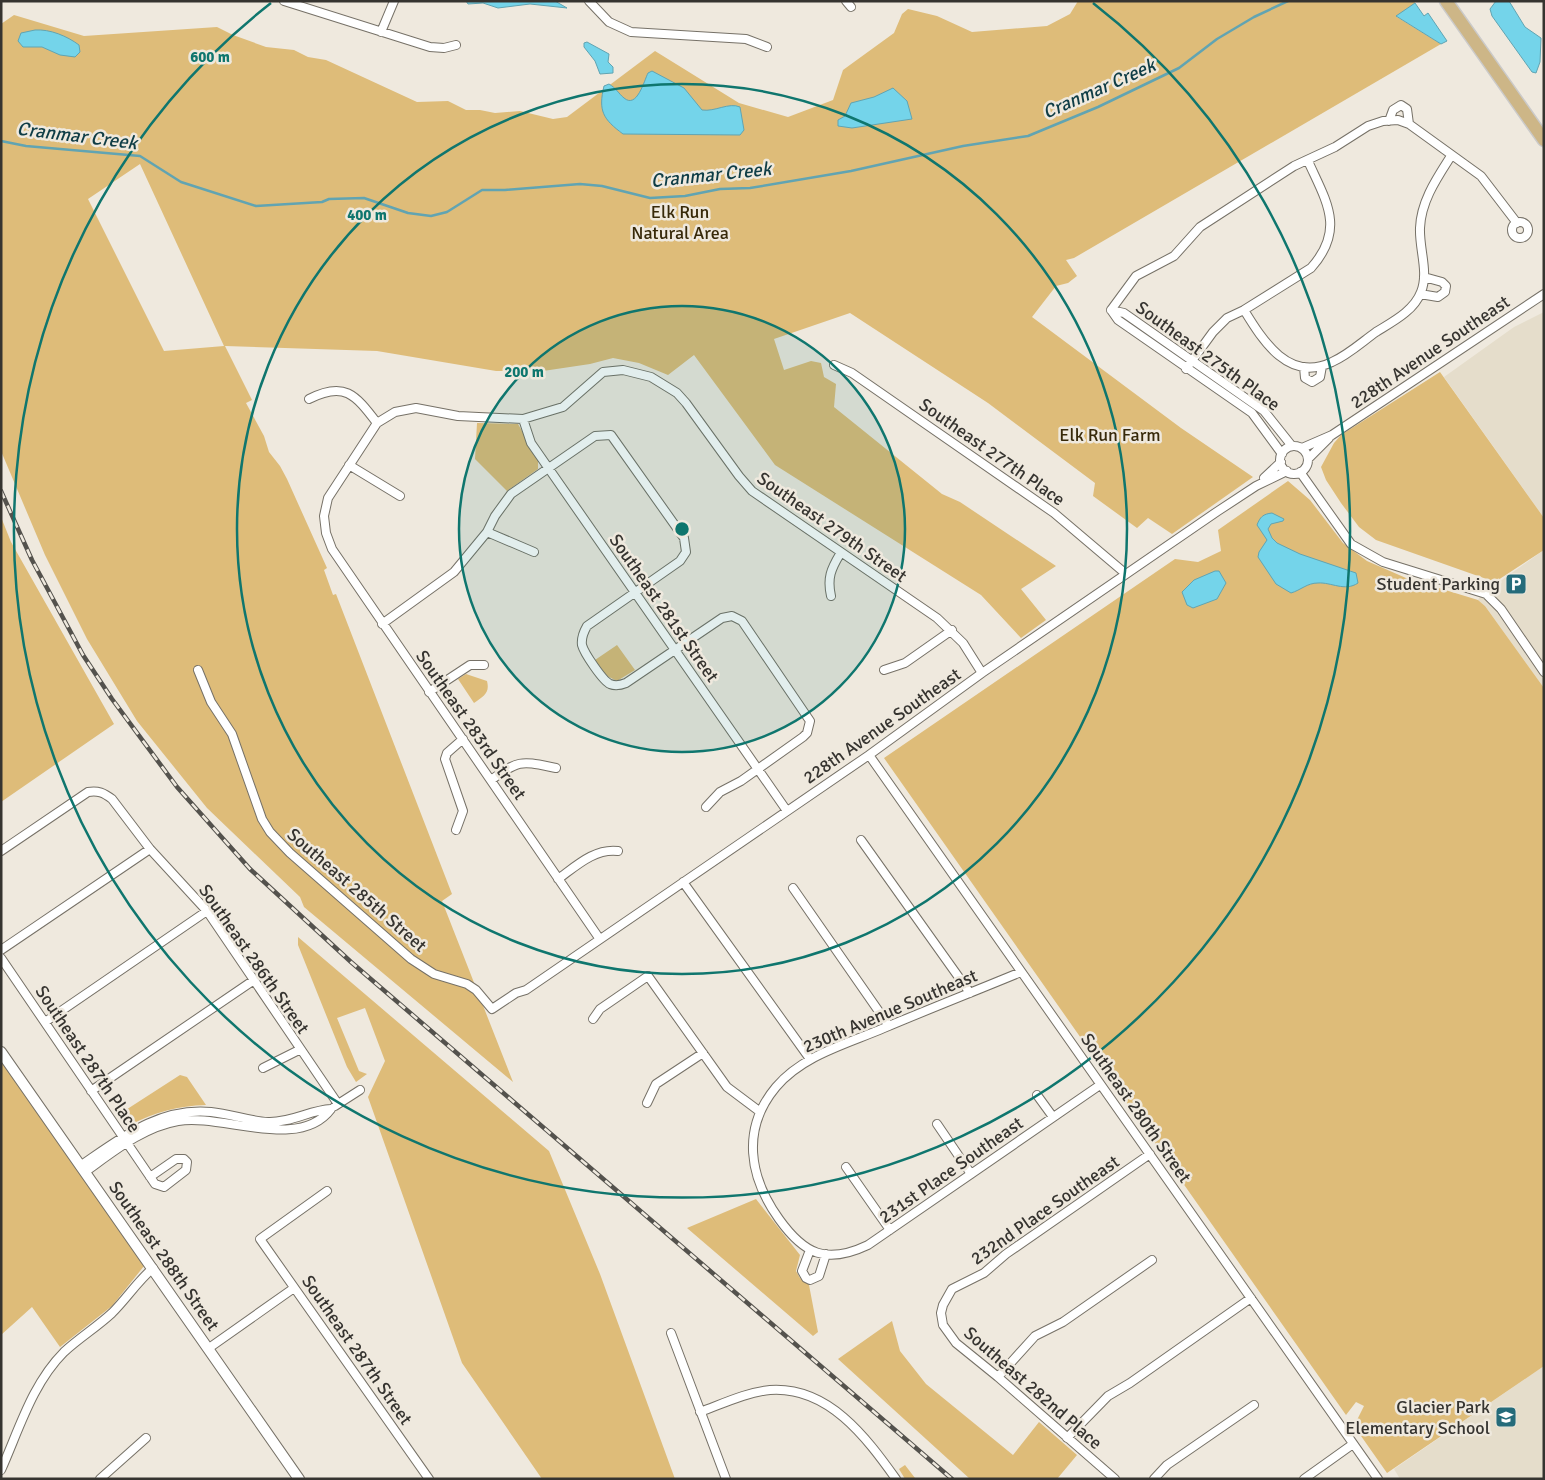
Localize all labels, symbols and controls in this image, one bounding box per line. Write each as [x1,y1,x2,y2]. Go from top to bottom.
text: 600 m [190,48,230,66]
water label: Cranmar Creek [1039,53,1160,125]
water label: Cranmar Creek [15,117,140,155]
water label: Cranmar Creek [650,157,774,193]
park label: Elk Run Natural Area [631,201,729,244]
text: 400 m [347,206,387,224]
street label: 228th Avenue Southeast [1346,291,1514,413]
street label: Southeast 275th Place [1132,296,1284,416]
text: 200 m [504,363,544,381]
street label: Southeast 277th Place [915,393,1069,511]
park label: Elk Run Farm [1059,424,1161,446]
street label: Southeast 279th Street [753,467,911,587]
centre of rings [673,520,691,538]
street label: Southeast 281st Street [605,530,723,686]
parking icon: Student Parking [1504,572,1528,596]
place label: Student Parking [1377,573,1500,595]
street label: Southeast 283rd Street [411,646,531,804]
street label: 228th Avenue Southeast [799,663,965,789]
street label: Southeast 285th Street [283,823,431,957]
street label: Southeast 286th Street [194,880,314,1038]
street label: 230th Avenue Southeast [800,964,980,1058]
street label: Southeast 287th Place [31,981,145,1137]
street label: Southeast 280th Street [1076,1029,1196,1187]
street label: 231st Place Southeast [875,1112,1027,1228]
street label: 232nd Place Southeast [967,1151,1123,1269]
street label: Southeast 288th Street [104,1177,224,1335]
street label: Southeast 287th Street [297,1271,417,1429]
street label: Southeast 282nd Place [959,1322,1107,1454]
place label: Glacier Park Elementary School [1345,1396,1490,1439]
school or university icon: Glacier Park Elementary School [1494,1405,1518,1429]

